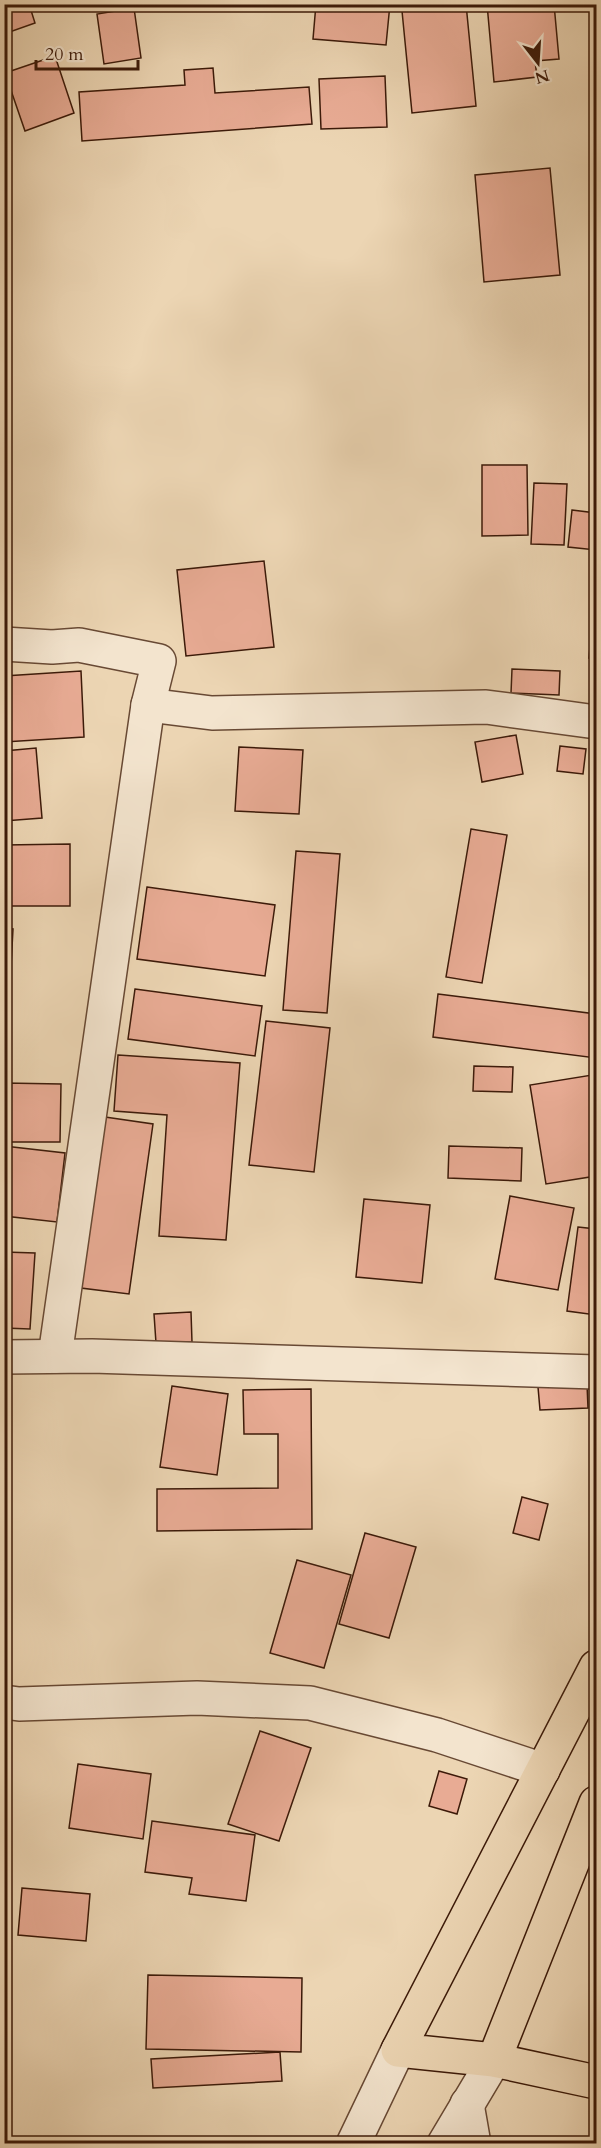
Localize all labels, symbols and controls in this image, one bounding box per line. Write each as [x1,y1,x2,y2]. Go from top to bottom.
scale bar [36,33,138,71]
north arrow [508,33,568,93]
text: 20 m [45,42,84,67]
text: N [532,64,552,89]

